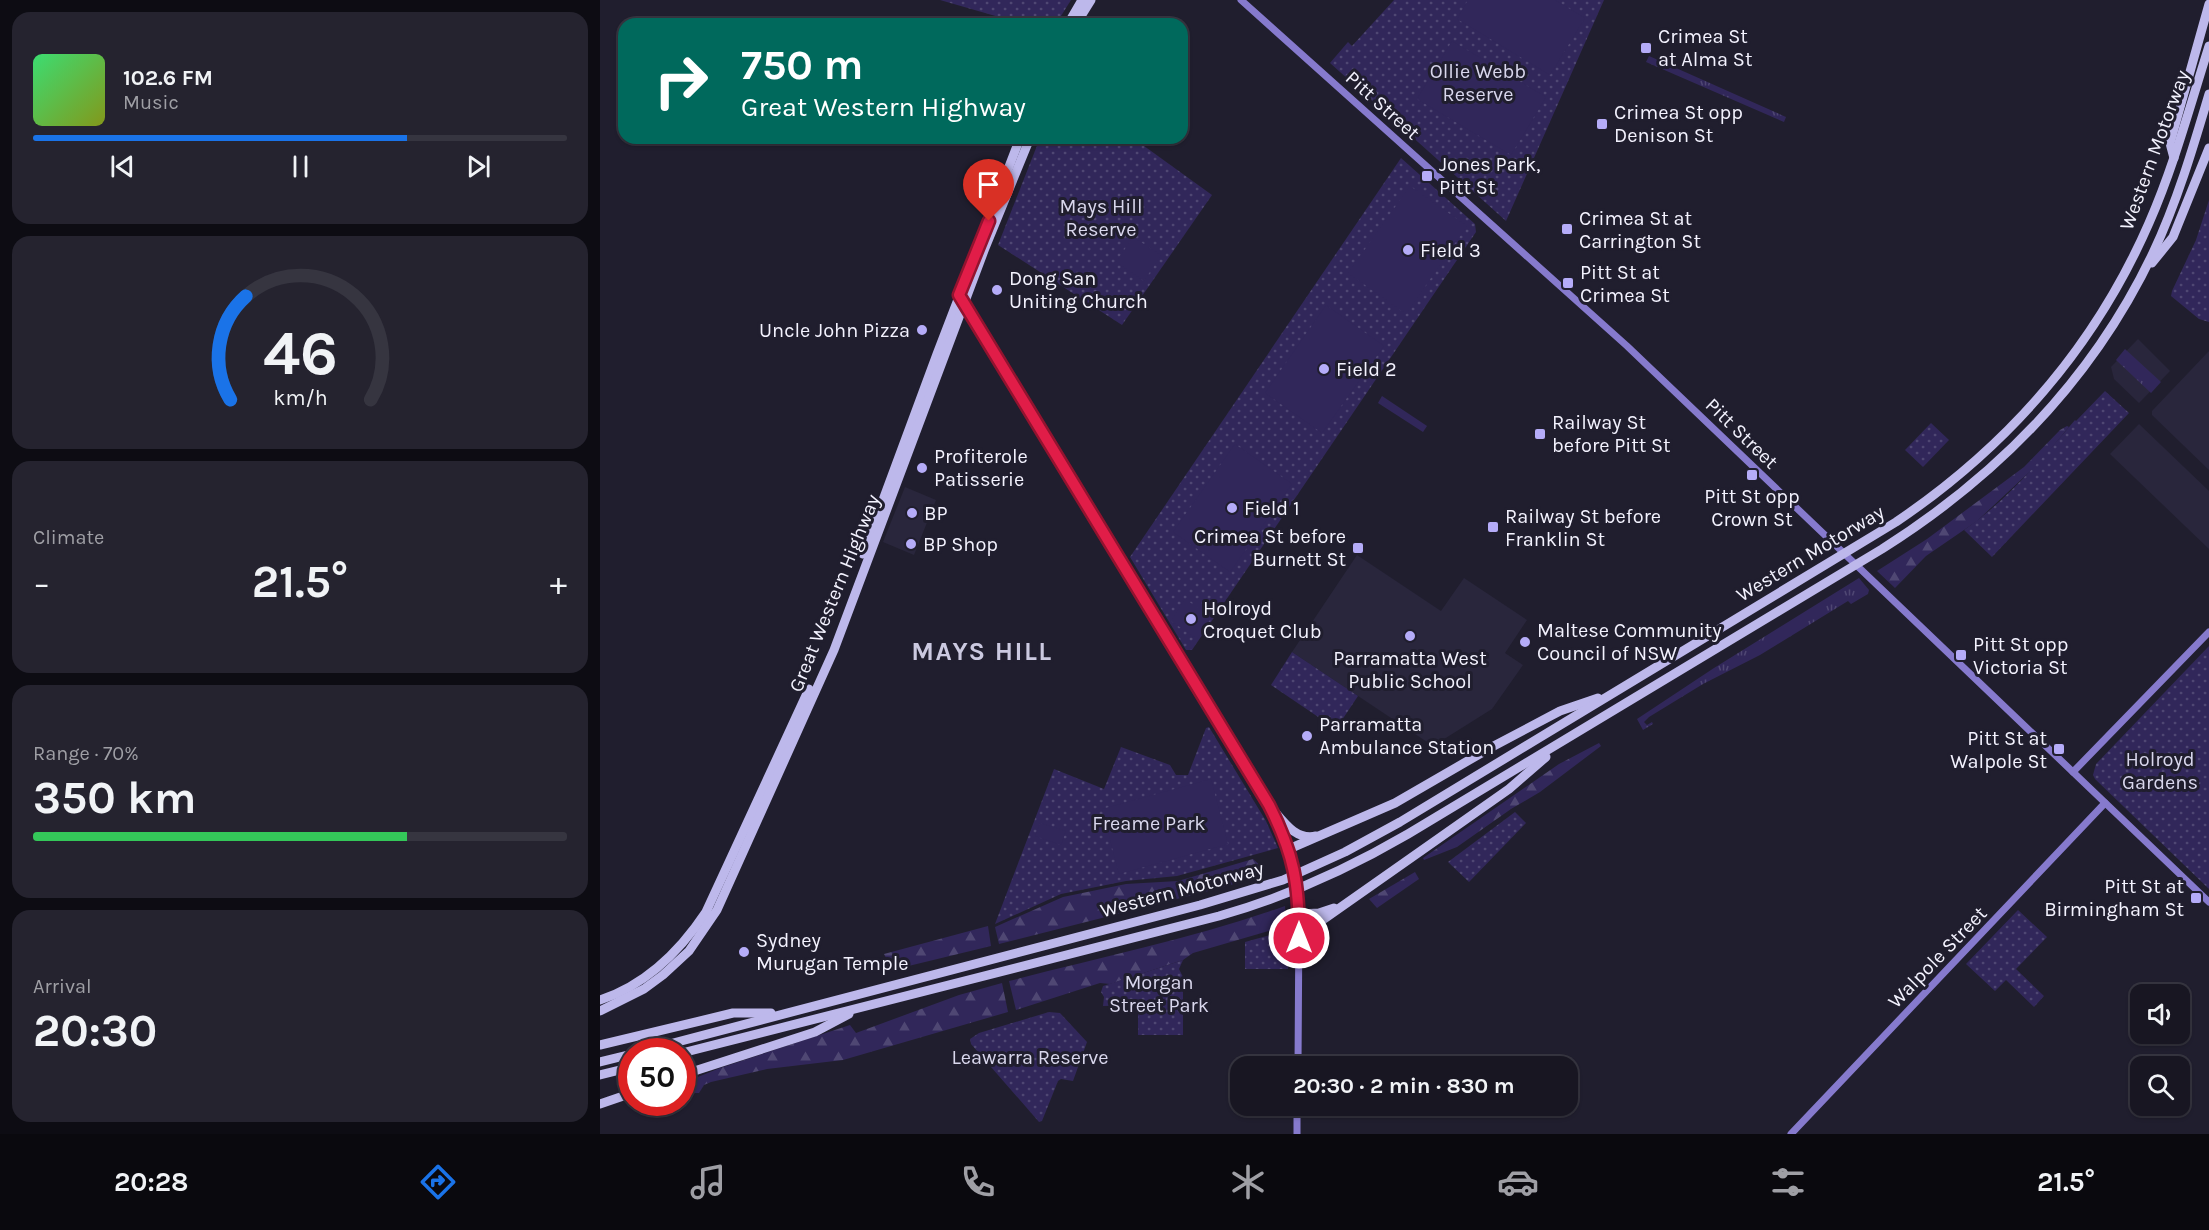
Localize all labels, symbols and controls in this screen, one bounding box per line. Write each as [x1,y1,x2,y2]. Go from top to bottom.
place label: Crimea St at Alma St [1658,25,1753,71]
text: 750 m [741,40,863,90]
marker: Crimea St at Alma St [1639,41,1653,55]
icon: right [642,42,720,120]
park label: Ollie Webb Reserve [1430,60,1526,106]
text: 102.6 FM [123,65,213,91]
street label: Pitt Street [1341,66,1425,145]
street label: Western Motorway [2115,67,2194,233]
text: Music [123,91,179,114]
text: Great Western Highway [741,91,1026,123]
place label: Crimea St opp Denison St [1614,101,1743,147]
marker: Crimea St opp Denison St [1595,117,1609,131]
icon: previous [106,150,139,183]
icon: pause [284,150,317,183]
icon: next [462,150,495,183]
place label: Jones Park, Pitt St [1439,153,1540,199]
pin [963,159,1014,221]
icon: arrive [972,168,1005,201]
marker: Jones Park, Pitt St [1420,169,1434,183]
park label: Mays Hill Reserve [1059,195,1143,241]
place label: Crimea St at Carrington St [1579,207,1701,253]
marker: Crimea St at Carrington St [1560,222,1574,236]
place label: Field 3 [1420,239,1481,262]
marker: Field 3 [1401,243,1415,257]
place label: Pitt St at Crimea St [1580,261,1670,307]
place label: Dong San Uniting Church [1009,267,1148,313]
marker: Pitt St at Crimea St [1561,276,1575,290]
marker: Dong San Uniting Church [990,283,1004,297]
text: 46 [262,317,337,390]
place label: Uncle John Pizza [759,319,910,342]
marker: Uncle John Pizza [915,323,929,337]
place label: Field 2 [1336,358,1397,381]
marker: Field 2 [1317,362,1331,376]
text: km/h [273,385,327,410]
street label: Pitt Street [1701,393,1783,474]
place label: Railway St before Pitt St [1552,411,1671,457]
marker: Railway St before Pitt St [1533,427,1547,441]
place label: Profiterole Patisserie [934,445,1028,491]
marker: Profiterole Patisserie [915,461,929,475]
marker: Pitt St opp Crown St [1745,468,1759,482]
place label: Pitt St opp Crown St [1704,485,1800,531]
street label: Great Western Highway [784,491,885,695]
place label: Field 1 [1244,497,1300,520]
street label: Western Motorway [1732,500,1888,607]
marker: Field 1 [1225,501,1239,515]
place label: BP [924,502,948,525]
place label: Railway St before Franklin St [1505,505,1661,551]
marker: BP [905,506,919,520]
marker: Railway St before Franklin St [1486,520,1500,534]
place label: Crimea St before Burnett St [1194,525,1346,571]
text: Climate [33,526,104,549]
place label: BP Shop [923,533,998,556]
marker: BP Shop [904,537,918,551]
marker: Crimea St before Burnett St [1351,541,1365,555]
text: 21.5° [252,556,348,608]
text: − [33,564,50,602]
text: + [550,564,567,602]
place label: Holroyd Croquet Club [1203,597,1322,643]
marker: Holroyd Croquet Club [1184,612,1198,626]
place label: Maltese Community Council of NSW [1537,619,1721,665]
marker: Parramatta West Public School [1403,629,1417,643]
place label: Pitt St opp Victoria St [1973,633,2069,679]
marker: Maltese Community Council of NSW [1518,635,1532,649]
district label: MAYS HILL [911,636,1053,667]
place label: Parramatta West Public School [1333,647,1487,693]
marker: Pitt St opp Victoria St [1954,648,1968,662]
place label: Parramatta Ambulance Station [1319,713,1494,759]
place label: Pitt St at Walpole St [1950,727,2047,773]
marker: Parramatta Ambulance Station [1300,729,1314,743]
text: Range · 70% [33,742,139,765]
marker: Pitt St at Walpole St [2052,742,2066,756]
park label: Holroyd Gardens [2122,748,2198,794]
text: 350 km [33,772,196,824]
park label: Freame Park [1092,812,1206,835]
street label: Western Motorway [1098,857,1266,922]
place label: Pitt St at Birmingham St [2044,875,2184,921]
marker: Pitt St at Birmingham St [2189,891,2203,905]
street label: Walpole Street [1883,902,1992,1013]
position arrow [1267,906,1331,970]
place label: Sydney Murugan Temple [756,929,909,975]
marker: Sydney Murugan Temple [737,945,751,959]
park label: Morgan Street Park [1109,971,1209,1017]
text: Arrival [33,975,92,998]
map controls [2130,984,2190,1116]
button: sound [2130,984,2190,1044]
text: 20:30 [33,1005,157,1057]
speed limit sign: 50 [618,1038,696,1116]
park label: Leawarra Reserve [951,1046,1109,1069]
button: search [2130,1056,2190,1116]
text: 20:30 · 2 min · 830 m [1293,1073,1515,1099]
icon: directions [417,1161,459,1203]
icon: music [687,1161,729,1203]
icon: phone [957,1161,999,1203]
icon: climate [1227,1161,1269,1203]
icon: car [1497,1161,1539,1203]
icon: filters [1767,1161,1809,1203]
text: 20:28 [114,1166,189,1198]
text: 21.5° [2037,1166,2095,1198]

